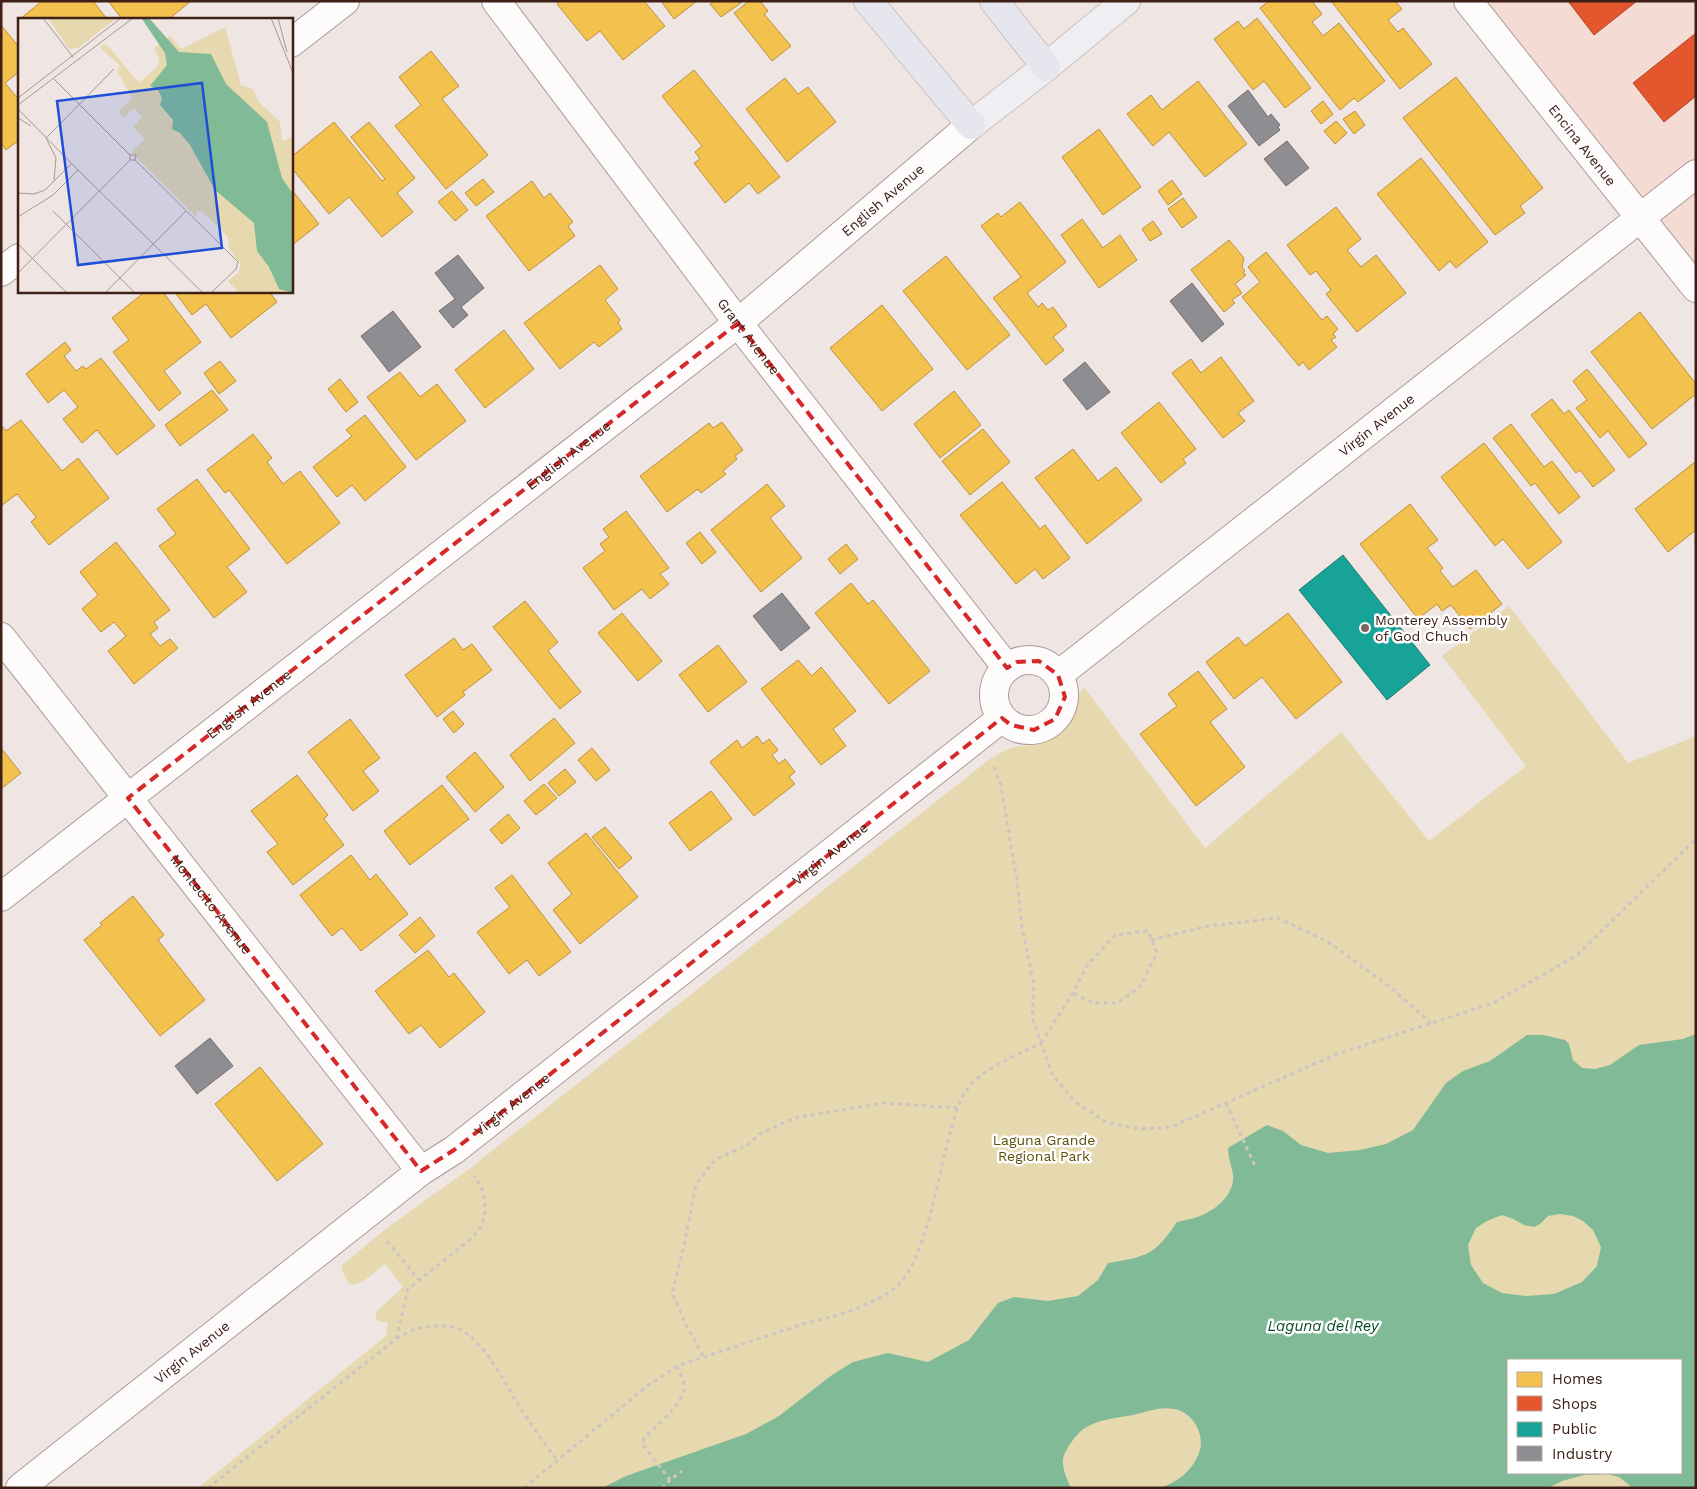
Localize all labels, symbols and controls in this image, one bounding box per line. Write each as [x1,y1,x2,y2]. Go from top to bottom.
inset map [18,18,292,292]
street label: Encina Avenue [1545,101,1620,189]
street label: English Avenue [838,161,927,239]
street label: Grant Avenue [714,295,783,378]
street label: Virgin Avenue [1335,390,1418,460]
street label: English Avenue [523,417,614,493]
place label: Monterey Assembly of God Chuch [1375,612,1508,644]
marker: Monterey Assembly of God Chuch [1359,622,1371,634]
street label: English Avenue [203,666,294,742]
street label: Virgin Avenue [789,819,871,888]
street label: Montecito Avenue [167,851,255,957]
street label: Virgin Avenue [471,1070,553,1139]
park label: Laguna Grande Regional Park [993,1132,1095,1164]
street label: Virgin Avenue [151,1317,233,1387]
water label: Laguna del Rey [1267,1317,1380,1335]
legend [1507,1359,1682,1474]
text: Homes [1552,1370,1603,1388]
text: Shops [1552,1395,1597,1413]
text: Public [1552,1420,1597,1438]
text: Industry [1552,1445,1613,1463]

